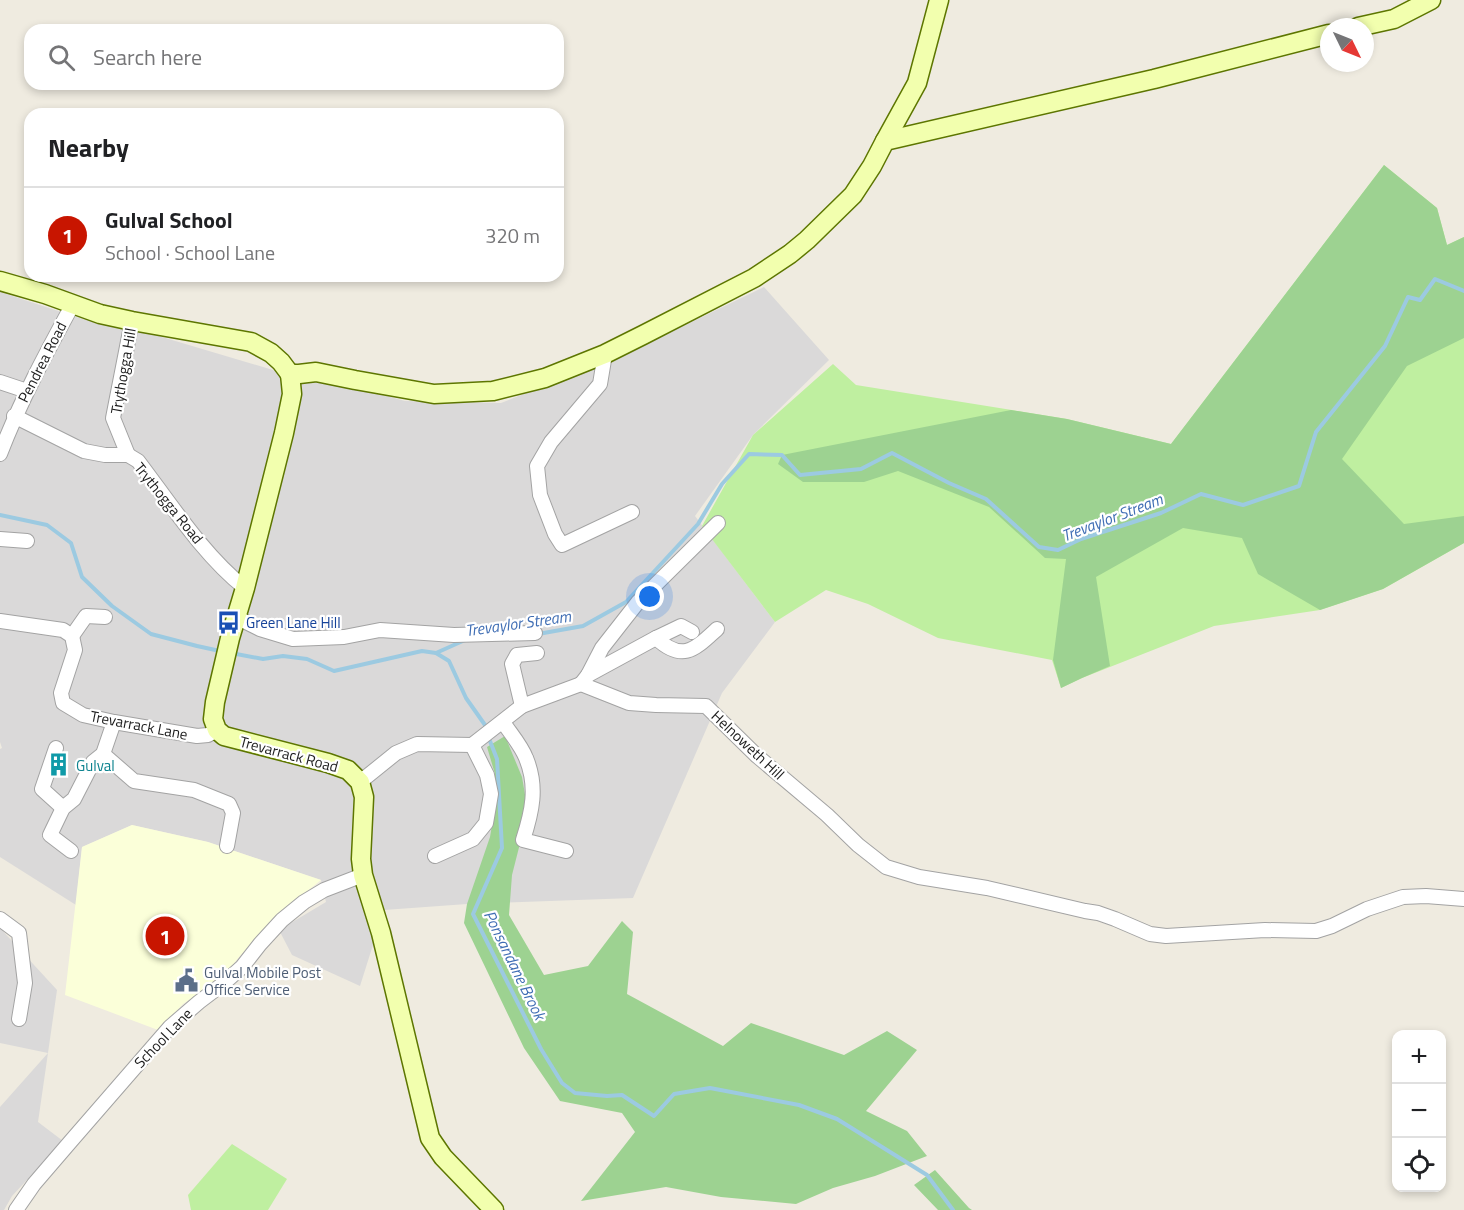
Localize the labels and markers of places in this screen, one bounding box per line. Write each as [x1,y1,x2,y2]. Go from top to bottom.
bus stop icon: Green Lane Hill [215,609,241,635]
place label: Green Lane Hill [246,611,341,634]
building icon: Gulval [45,752,71,778]
place label: Gulval [76,754,115,777]
pin: 1 [146,914,184,958]
place label: Gulval Mobile Post Office Service [204,961,322,1001]
public building icon: Gulval Mobile Post Office Service [173,968,199,994]

